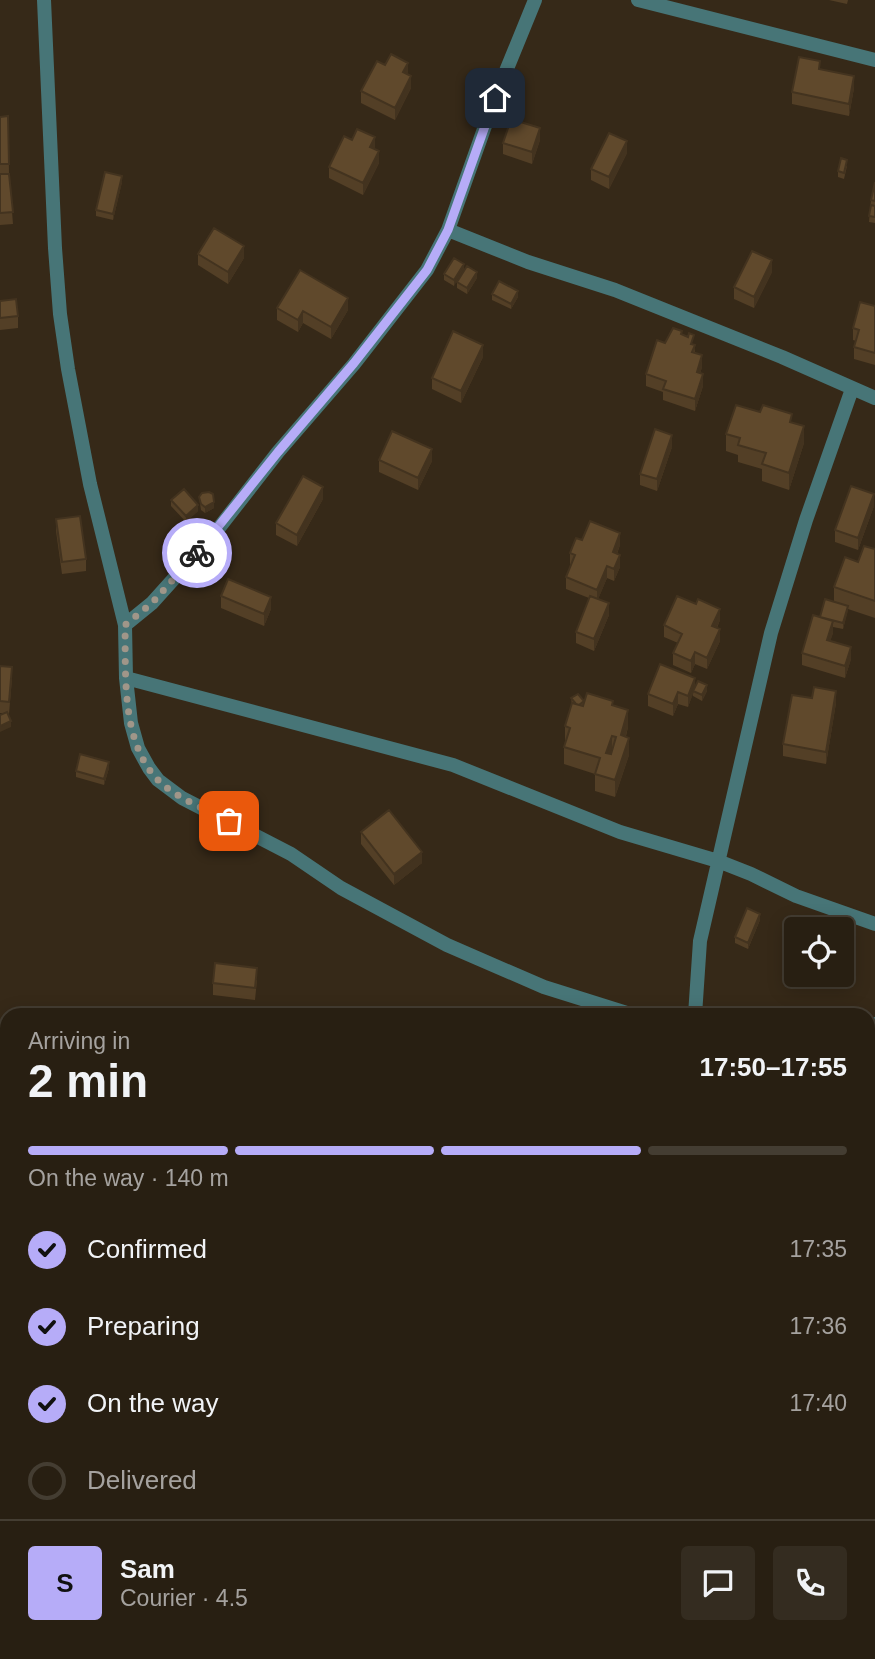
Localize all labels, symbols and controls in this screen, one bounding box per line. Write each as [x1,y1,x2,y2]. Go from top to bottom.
pin [465,68,525,128]
icon: home [476,79,514,117]
courier [162,518,232,588]
icon: bike [178,534,216,572]
pin [199,791,259,851]
icon: bag [210,802,248,840]
map controls [784,917,854,987]
button: locate [784,917,854,987]
text: Arriving in [28,1028,130,1054]
text: 17:50–17:55 [700,1052,847,1082]
text: 2 min [28,1055,148,1107]
text: On the way · 140 m [28,1165,229,1191]
icon: check [28,1231,66,1269]
text: Confirmed [87,1234,207,1264]
text: 17:35 [789,1236,847,1262]
icon: check [28,1308,66,1346]
text: Preparing [87,1311,200,1341]
text: 17:36 [789,1313,847,1339]
icon: check [28,1385,66,1423]
text: On the way [87,1388,219,1418]
text: 17:40 [789,1390,847,1416]
text: Delivered [87,1465,197,1495]
button: chat [681,1546,755,1620]
button: phone [773,1546,847,1620]
text: Sam [120,1554,175,1584]
text: S [56,1568,74,1598]
text: Courier · 4.5 [120,1585,248,1611]

